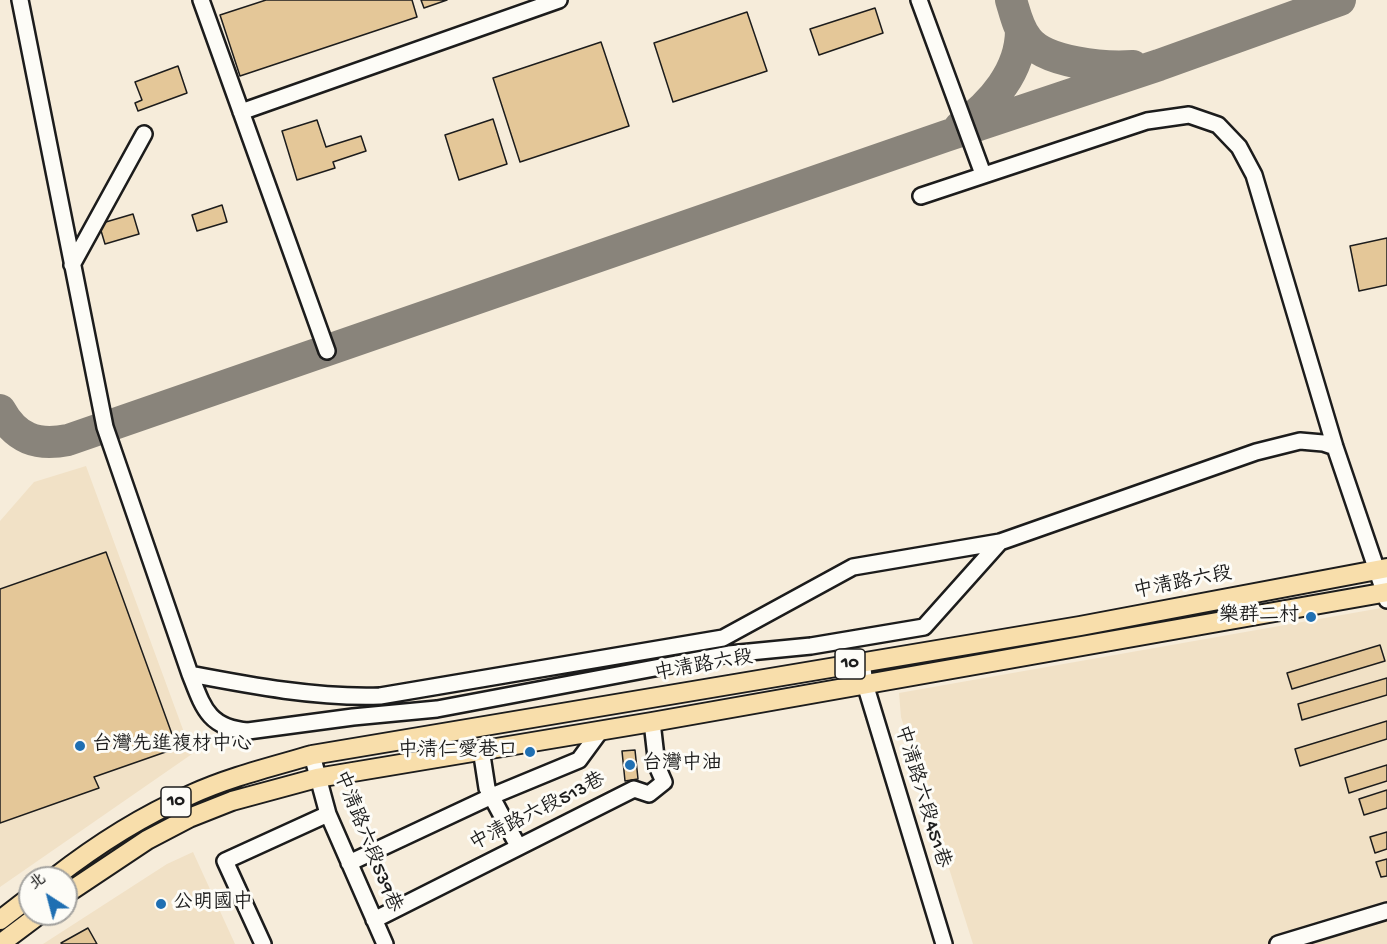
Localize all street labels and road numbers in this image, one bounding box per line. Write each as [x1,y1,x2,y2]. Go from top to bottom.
street label: 中清路六段 [1132,563,1234,605]
street label: 中清路六段 [653,646,755,688]
road number: 10 [835,649,865,679]
street label: 中清路六段451巷 [888,723,954,871]
street label: 中清路六段539巷 [327,768,405,916]
street label: 中清路六段513巷 [466,768,610,858]
road number: 10 [161,787,191,817]

